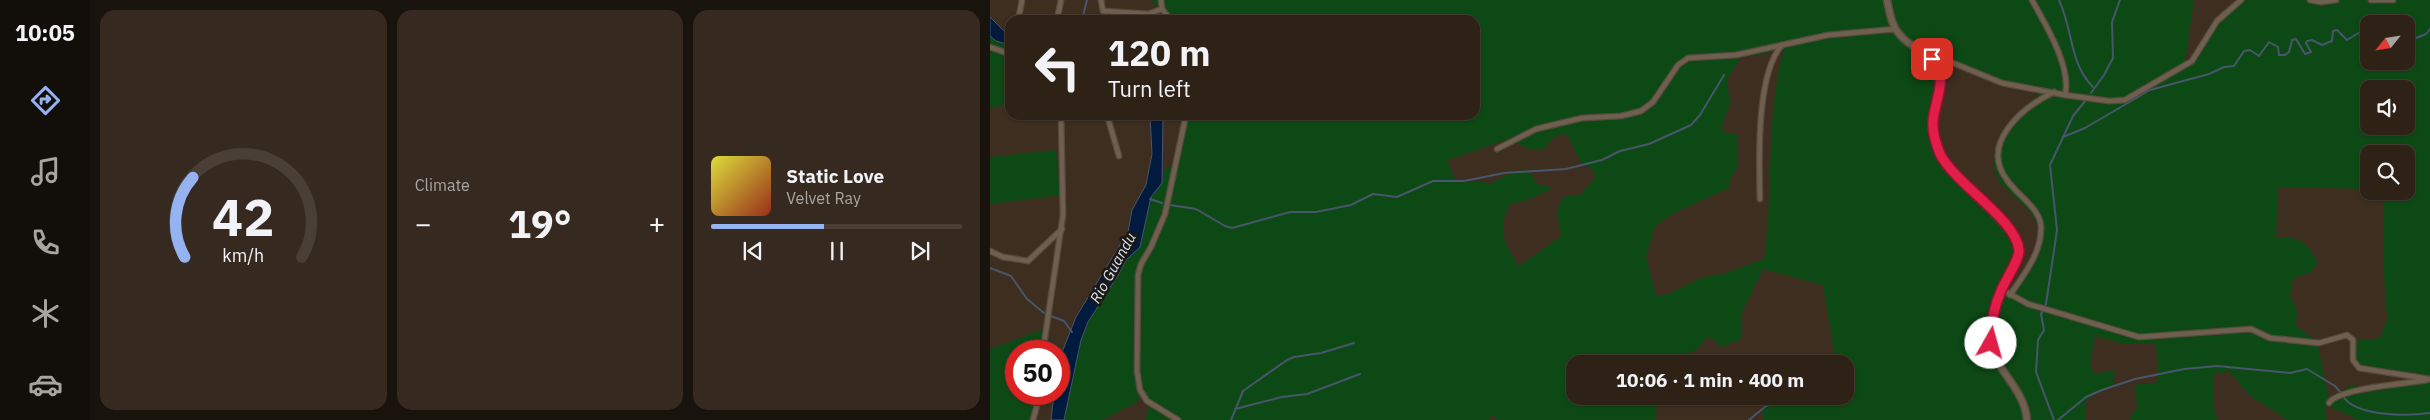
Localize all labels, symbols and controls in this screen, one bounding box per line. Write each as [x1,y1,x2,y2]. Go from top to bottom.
north arrow [2360,15,2415,70]
map controls [2360,15,2415,200]
text: 10:05 [15,18,75,47]
text: 120 m [1108,30,1211,76]
icon: left [1025,35,1090,100]
pin [1911,38,1953,80]
icon: arrive [1918,45,1946,73]
text: Turn left [1108,74,1191,103]
button: sound [2360,80,2415,135]
icon: directions [28,83,63,118]
button: search [2360,145,2415,200]
icon: music [28,154,63,189]
text: Static Love [786,164,884,188]
text: Climate [415,175,470,195]
text: 42 [212,183,275,250]
text: Velvet Ray [786,188,861,208]
text: 19° [508,199,572,248]
text: − [415,205,431,242]
text: + [649,205,665,242]
icon: phone [28,225,63,260]
water label: Rio Guandu [1085,229,1140,306]
icon: previous [739,237,767,265]
icon: pause [823,237,851,265]
icon: next [906,237,934,265]
text: km/h [222,244,264,267]
icon: climate [28,296,63,331]
position arrow [1964,316,2016,368]
speed limit sign: 50 [1005,340,1070,405]
icon: car [28,367,63,402]
text: 10:06 · 1 min · 400 m [1616,368,1804,392]

